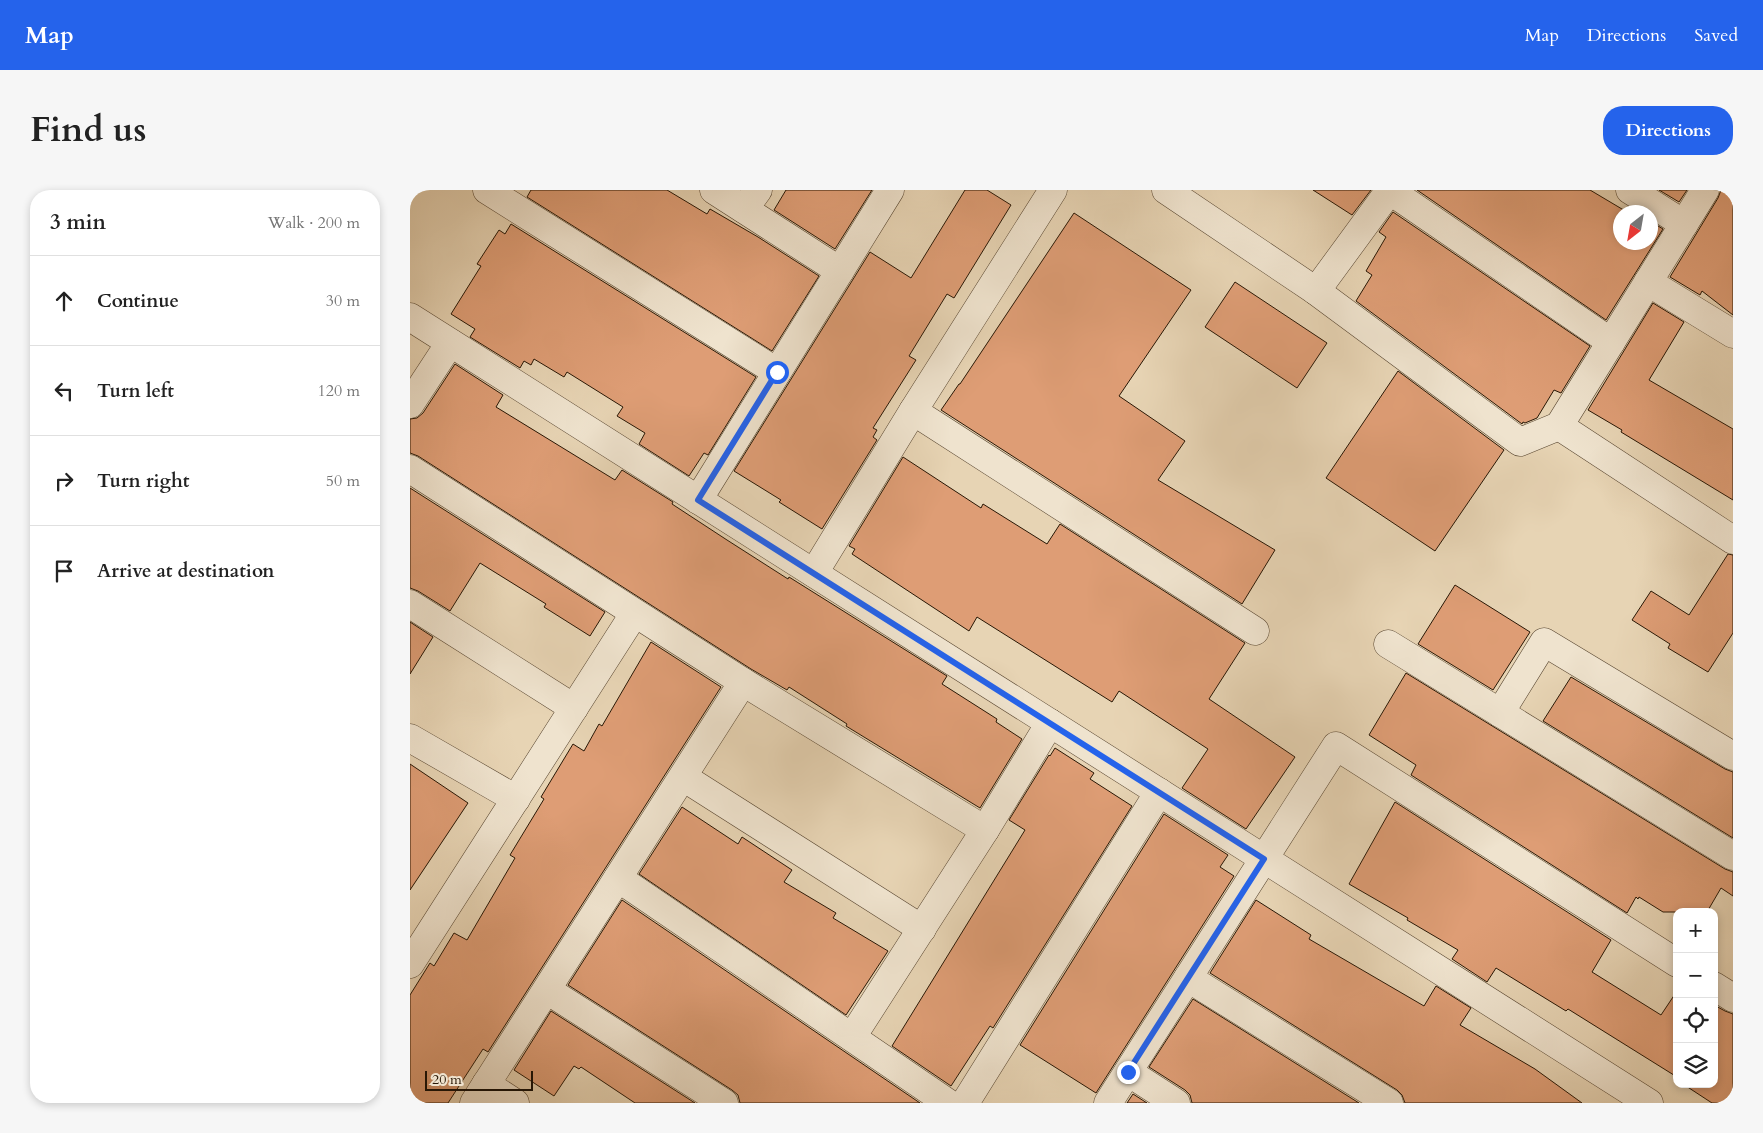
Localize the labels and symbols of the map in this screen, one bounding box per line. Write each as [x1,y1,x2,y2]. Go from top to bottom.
north arrow [1613,205,1658,250]
route start [766,361,789,384]
route end [1117,1061,1140,1084]
scale bar [425,1068,532,1091]

